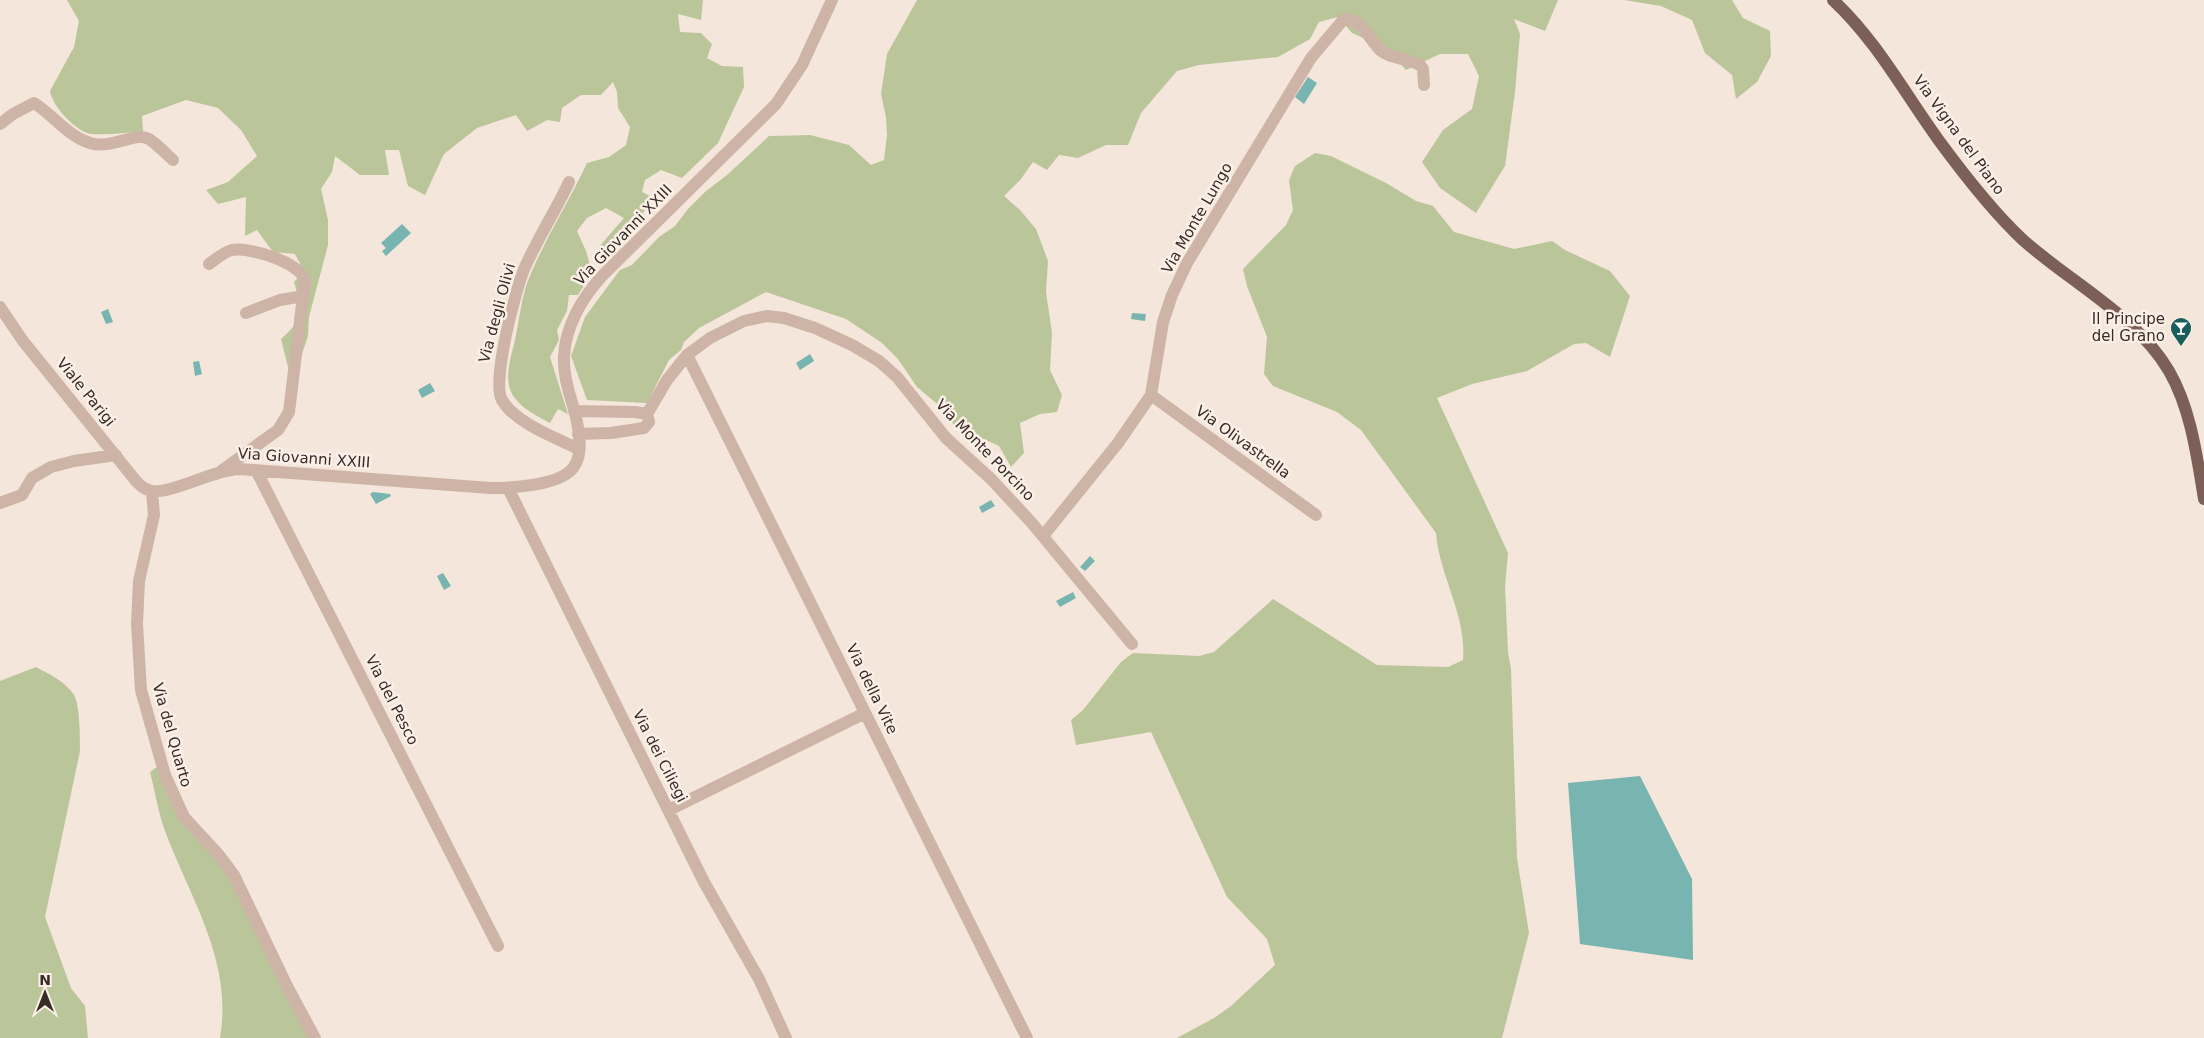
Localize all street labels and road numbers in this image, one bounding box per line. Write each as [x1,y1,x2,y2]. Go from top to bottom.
street label: Via Vigna del Piano [1910,72,2008,198]
street label: Via Monte Lungo [1158,159,1236,277]
street label: Via Giovanni XXIII [570,181,676,289]
street label: Via degli Olivi [475,261,519,365]
street label: Viale Parigi [53,354,119,430]
street label: Via Monte Porcino [932,395,1038,505]
street label: Via Olivastrella [1192,402,1294,482]
street label: Via Giovanni XXIII [237,444,371,472]
street label: Via della Vite [842,641,902,737]
street label: Via del Pesco [362,652,422,748]
street label: Via del Quarto [149,681,195,789]
street label: Via dei Ciliegi [629,707,691,805]

